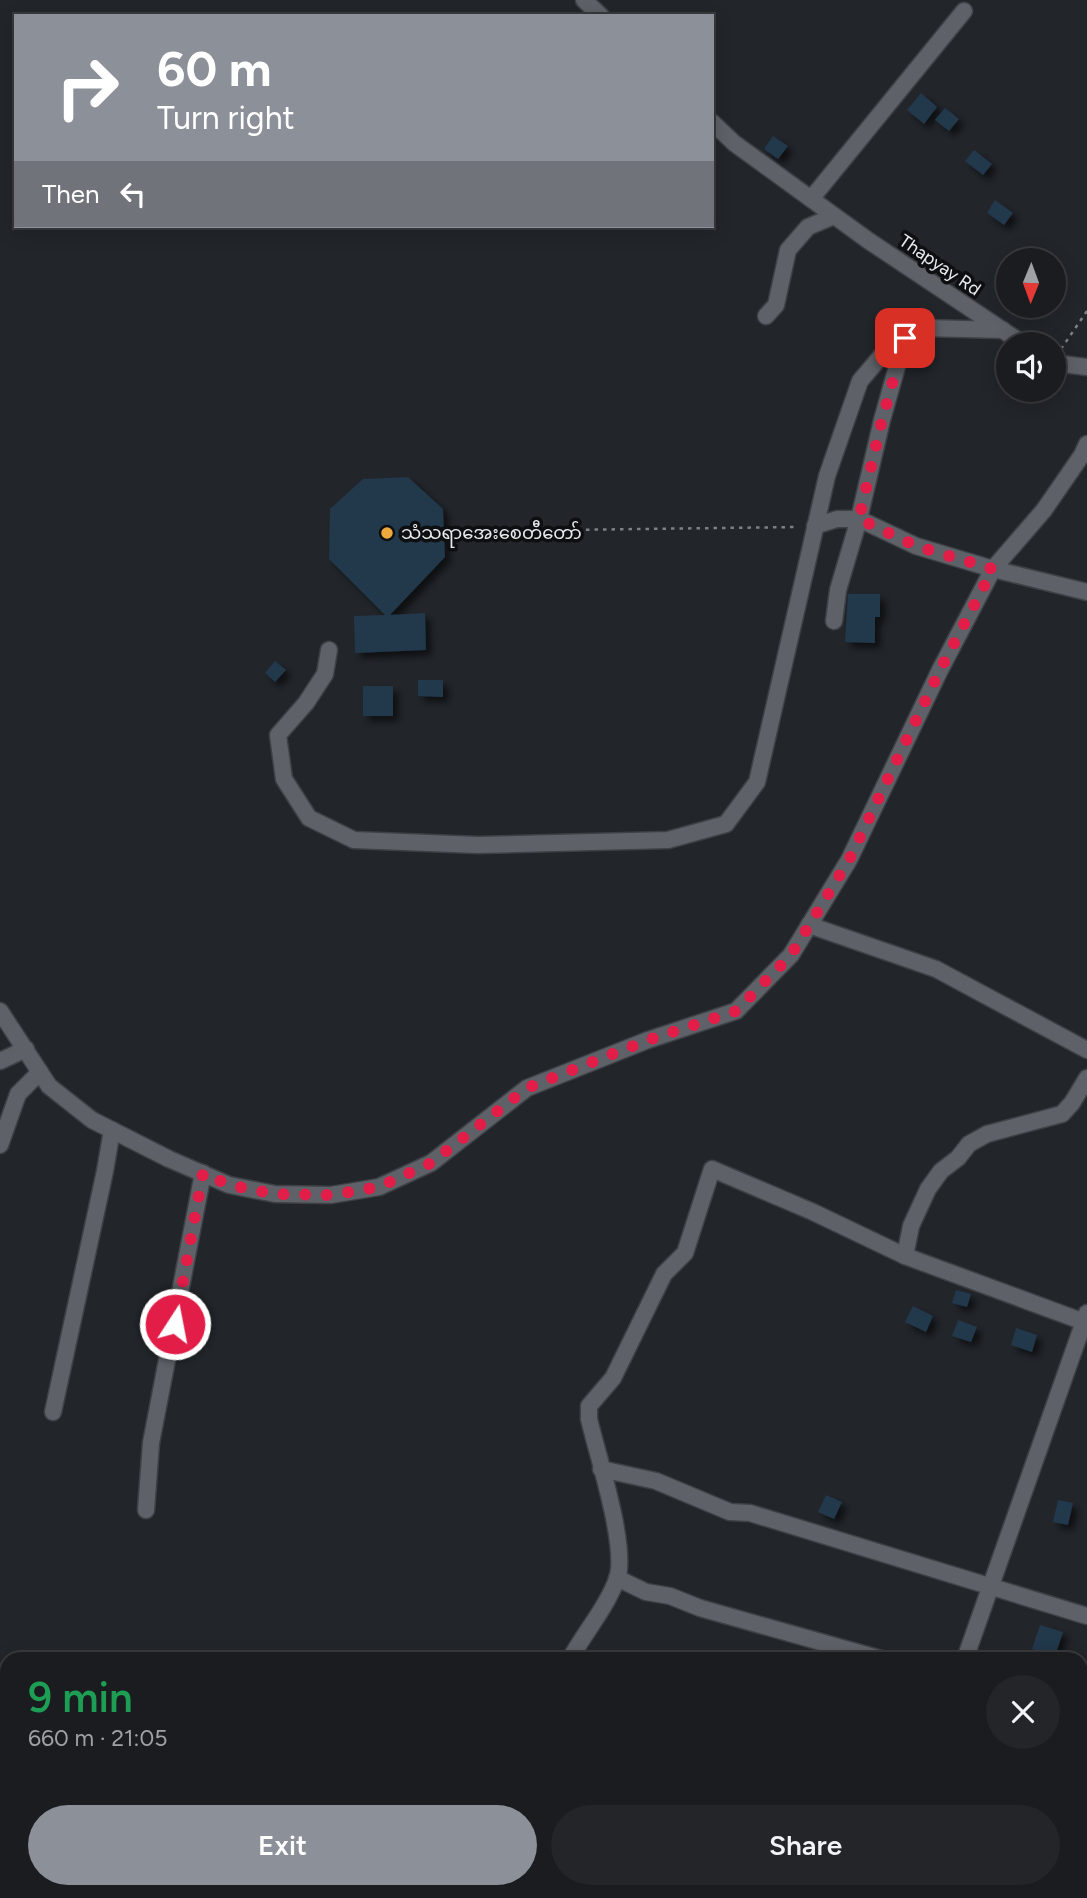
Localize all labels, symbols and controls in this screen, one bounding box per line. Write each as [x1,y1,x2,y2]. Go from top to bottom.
text: 60 m [157,39,272,98]
icon: right [42,42,133,133]
text: Turn right [157,99,295,137]
icon: left [114,175,152,213]
text: Then [42,178,100,210]
street label: Thapyay Rd [895,230,985,300]
north arrow [996,248,1066,318]
map controls [996,248,1066,402]
pin [875,308,935,368]
icon: arrive [886,319,924,357]
button: sound [996,332,1066,402]
place label: သံသရာအေးစေတီတော် [401,519,582,548]
marker: သံသရာအေးစေတီတော် [379,525,395,541]
position arrow [138,1287,212,1361]
text: 9 min [28,1672,133,1723]
button: close [986,1675,1060,1749]
text: 660 m · 21:05 [28,1724,167,1752]
button: Exit [28,1805,537,1885]
button: Share [551,1805,1060,1885]

